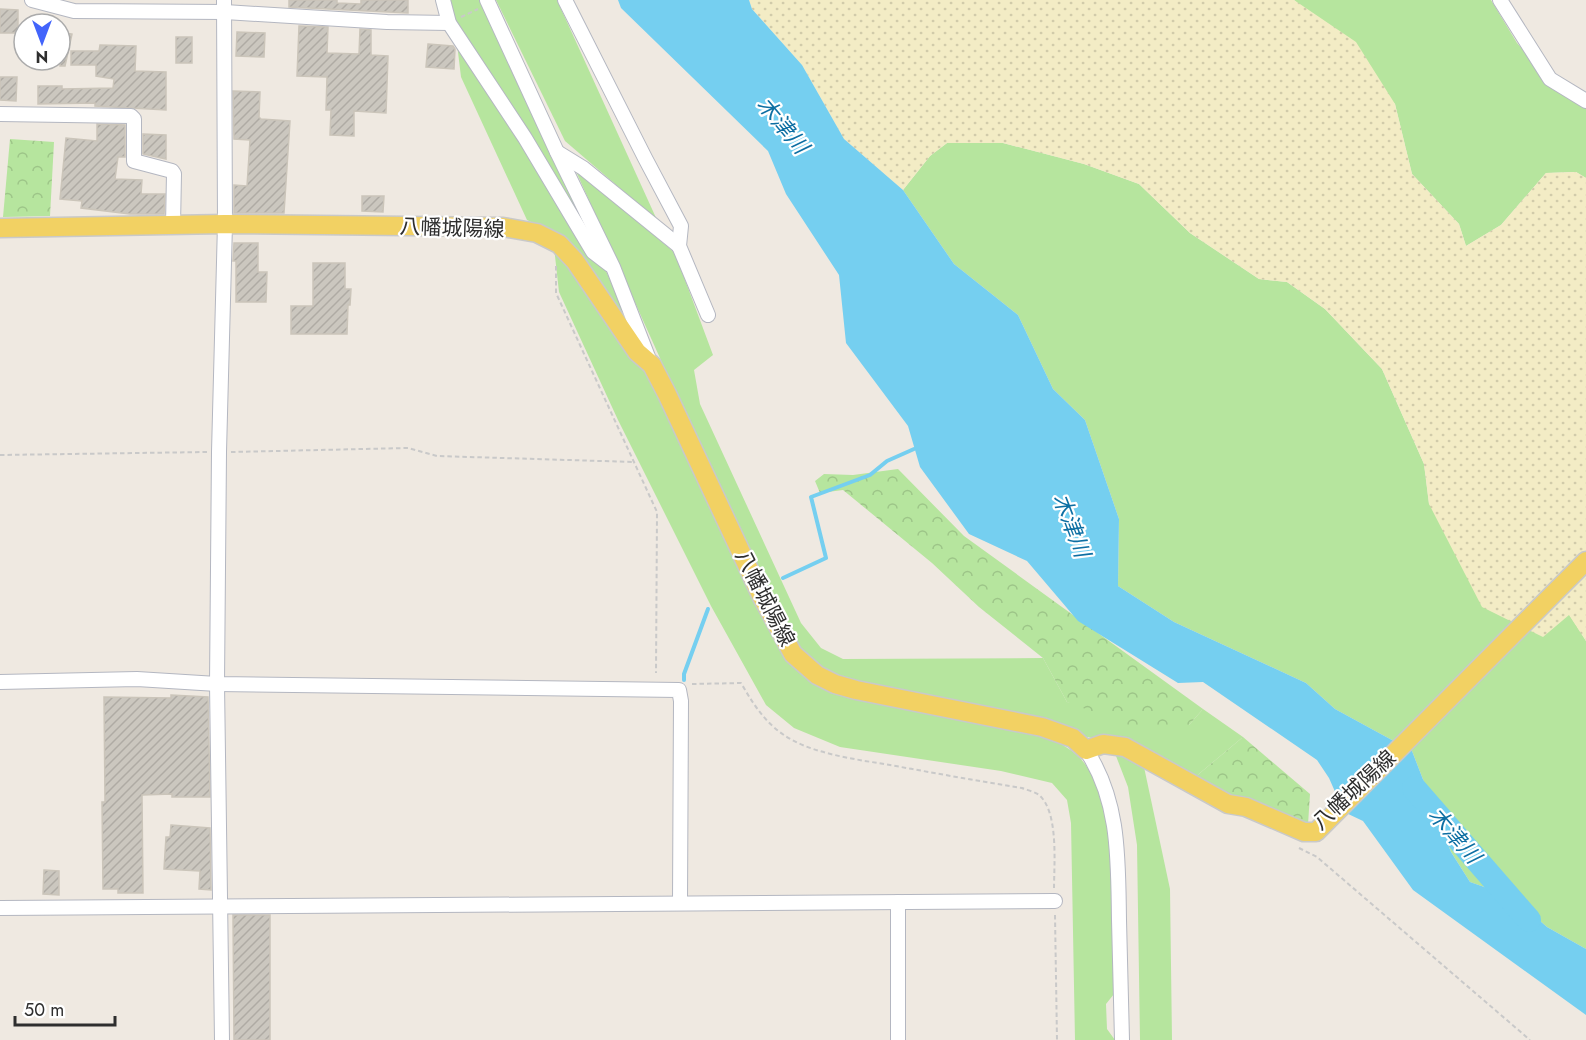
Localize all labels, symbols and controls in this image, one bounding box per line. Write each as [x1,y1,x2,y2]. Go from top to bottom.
north arrow [12,12,72,72]
text: N [36,45,48,68]
water label: 木津川 [750,89,818,162]
street label: 八幡城陽線 [399,211,505,245]
water label: 木津川 [1045,488,1099,563]
street label: 八幡城陽線 [728,544,802,652]
street label: 八幡城陽線 [1305,743,1403,837]
water label: 木津川 [1421,800,1490,872]
scale bar [15,989,116,1027]
text: 50 m [24,997,64,1023]

